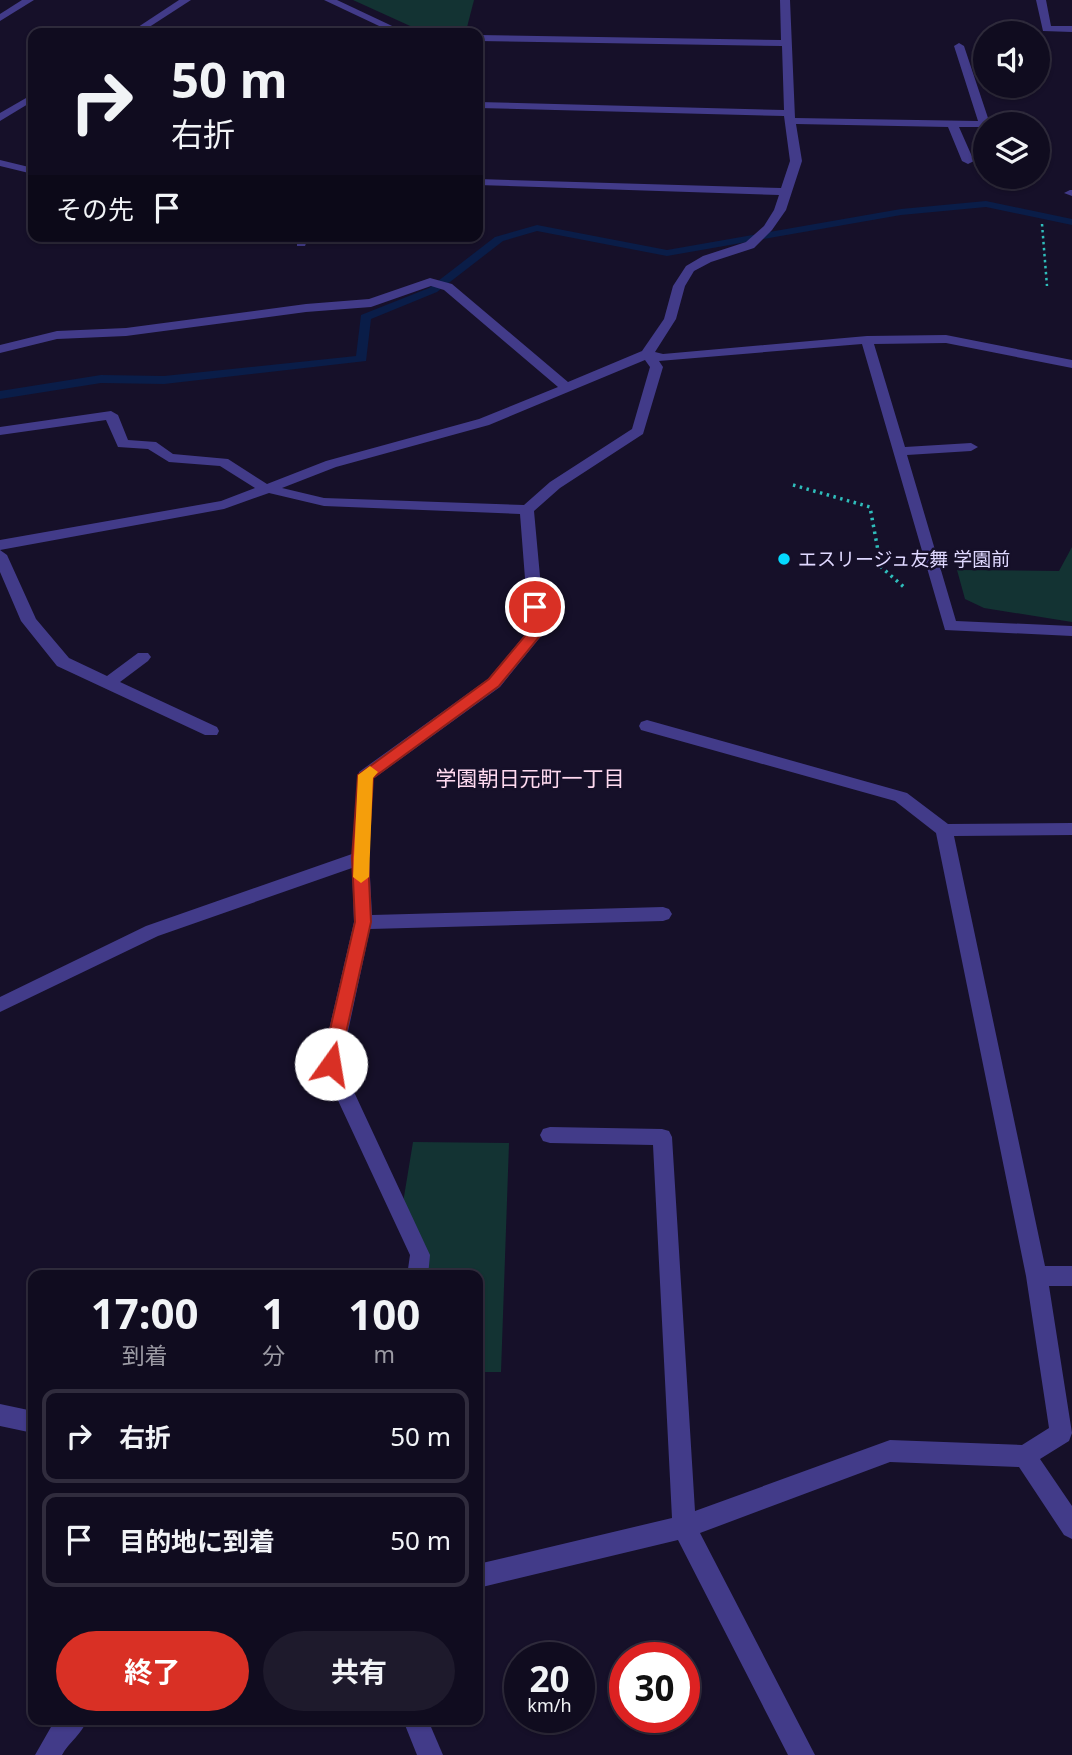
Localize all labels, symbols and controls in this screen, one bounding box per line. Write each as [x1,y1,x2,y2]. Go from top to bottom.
map controls [973,21,1050,189]
button: sound [973,21,1050,98]
text: 50 m [171,46,288,112]
icon: right [56,56,147,147]
text: 右折 [171,112,235,155]
button: layers [973,112,1050,189]
icon: arrive [148,189,186,227]
text: その先 [56,191,134,227]
place label: エスリージュ友舞 学園前 [798,546,1010,572]
marker: エスリージュ友舞 学園前 [776,551,792,567]
pin [505,577,565,637]
icon: arrive [516,588,554,626]
district label: 学園朝日元町一丁目 [436,764,625,792]
position arrow [294,1027,368,1101]
text: 17:00 [91,1284,199,1341]
text: 1 [261,1284,285,1341]
text: 100 [348,1285,420,1342]
text: m [373,1338,395,1370]
text: 到着 [122,1339,168,1371]
text: 分 [262,1339,285,1371]
icon: right [60,1417,98,1455]
text: 50 m [390,1418,451,1454]
text: 右折 [119,1419,171,1455]
icon: arrive [60,1521,98,1559]
text: 50 m [390,1522,451,1558]
text: 目的地に到着 [119,1523,275,1559]
button: 終了 [56,1631,249,1711]
button: 共有 [263,1631,455,1711]
speed limit sign: 30 [609,1642,700,1733]
text: 20 [529,1655,570,1702]
text: km/h [527,1693,572,1717]

